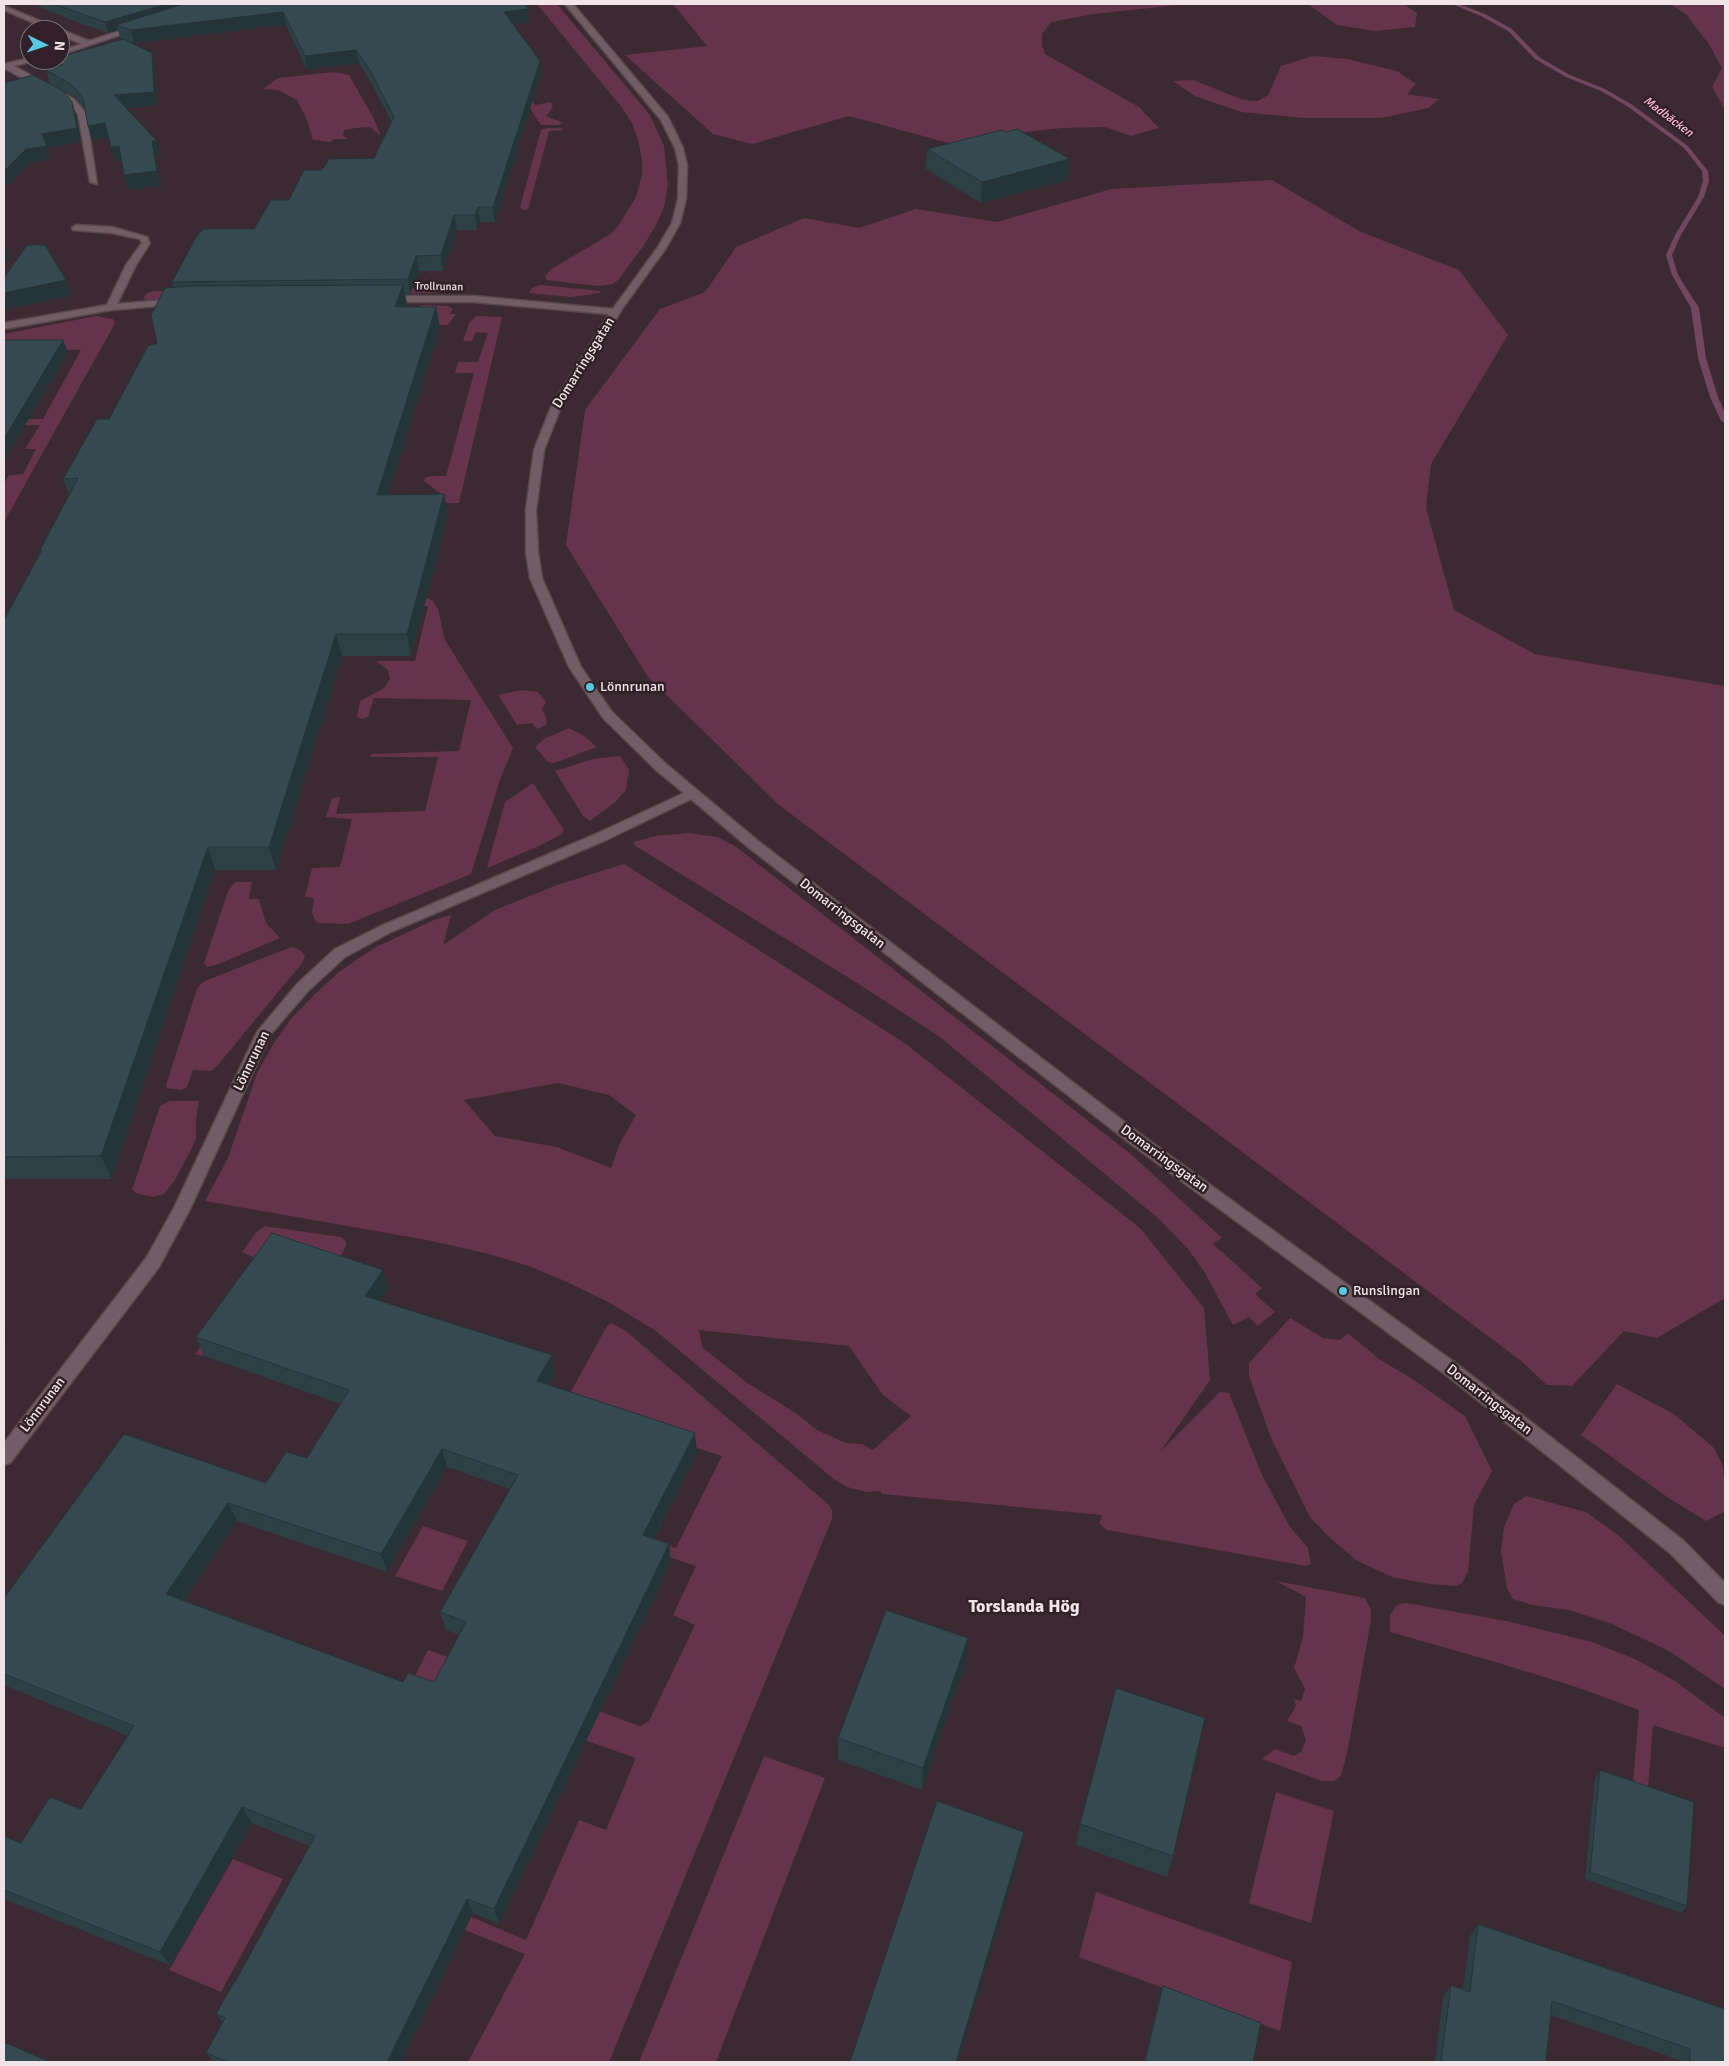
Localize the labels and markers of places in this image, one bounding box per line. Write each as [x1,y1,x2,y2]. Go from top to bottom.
place label: Lönnrunan [600,679,665,695]
marker: Lönnrunan [584,681,596,693]
place label: Runslingan [1353,1283,1420,1299]
marker: Runslingan [1337,1285,1349,1297]

